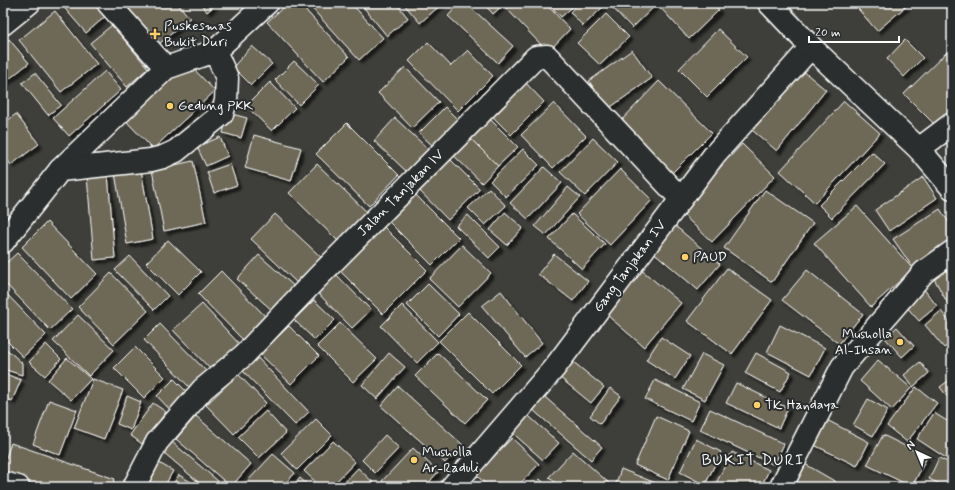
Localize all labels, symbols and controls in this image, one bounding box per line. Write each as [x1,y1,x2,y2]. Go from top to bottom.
place label: Puskesmas Bukit Duri [164,17,232,51]
scale bar [809,18,899,44]
text: 20 m [815,25,841,41]
marker: Puskesmas Bukit Duri [149,28,161,40]
place label: Gedung PKK [178,97,253,115]
marker: Gedung PKK [165,101,175,111]
street label: Jalan Tanjakan IV [354,145,449,240]
street label: Gang Tanjakan IV [589,216,672,316]
place label: PAUD [693,248,727,266]
marker: PAUD [680,252,690,262]
place label: Musholla Al-Ihsan [835,325,892,359]
marker: Musholla Al-Ihsan [895,337,905,347]
place label: TK Handaya [765,396,839,414]
marker: TK Handaya [752,400,762,410]
north arrow [897,432,937,472]
text: N [903,438,918,453]
place label: Musholla Ar-Raduli [422,443,479,477]
district label: BUKIT DURI [701,450,805,471]
marker: Musholla Ar-Raduli [409,455,419,465]

